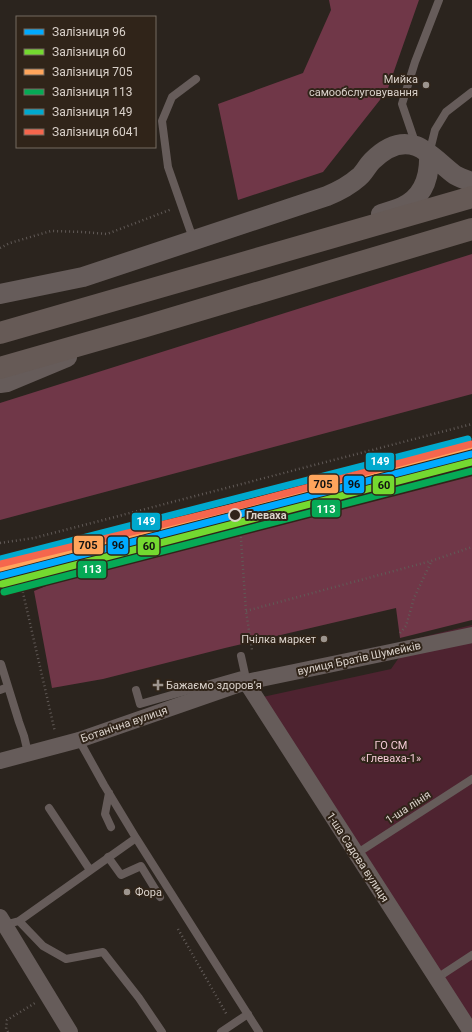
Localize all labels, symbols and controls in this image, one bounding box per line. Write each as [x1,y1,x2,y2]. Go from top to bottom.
legend [16,16,156,148]
text: Залізниця 96 [52,25,126,39]
text: Залізниця 60 [52,45,126,59]
text: Залізниця 705 [52,65,133,79]
place label: Мийка самообслуговування [309,73,418,99]
marker: Мийка самообслуговування [421,80,431,90]
text: Залізниця 113 [52,85,132,99]
text: Залізниця 149 [52,105,132,119]
text: Залізниця 6041 [52,125,139,139]
line badge: 149 [365,452,395,471]
text: 149 [371,455,389,468]
line badge: 705 [308,474,339,494]
line badge: 96 [343,475,365,494]
line badge: 60 [372,475,395,495]
text: 705 [314,478,332,491]
text: 96 [348,478,360,491]
text: 60 [378,479,390,492]
line badge: 113 [311,499,341,518]
text: 113 [317,503,335,516]
marker: Глеваха [228,508,242,522]
place label: Глеваха [246,509,287,522]
line badge: 149 [131,512,161,531]
text: 149 [137,515,155,528]
line badge: 705 [73,535,104,555]
line badge: 96 [107,536,129,555]
line badge: 60 [137,536,160,556]
text: 705 [79,539,97,552]
text: 96 [112,539,124,552]
text: 60 [143,540,155,553]
line badge: 113 [77,560,107,579]
text: 113 [83,563,101,576]
place label: Пчілка маркет [241,633,317,646]
marker: Пчілка маркет [319,634,329,644]
street label: вулиця Братів Шумейків [296,639,422,678]
place label: Бажаємо здоровʼя [166,679,262,692]
marker: Бажаємо здоровʼя [153,680,163,690]
street label: Ботанічна вулиця [79,704,169,745]
park label: ГО СМ «Глеваха-1» [361,739,421,765]
street label: 1-ша лінія [383,788,433,827]
street label: 1-ша Садова вулиця [324,810,391,905]
place label: Фора [135,886,162,899]
marker: Фора [122,887,132,897]

